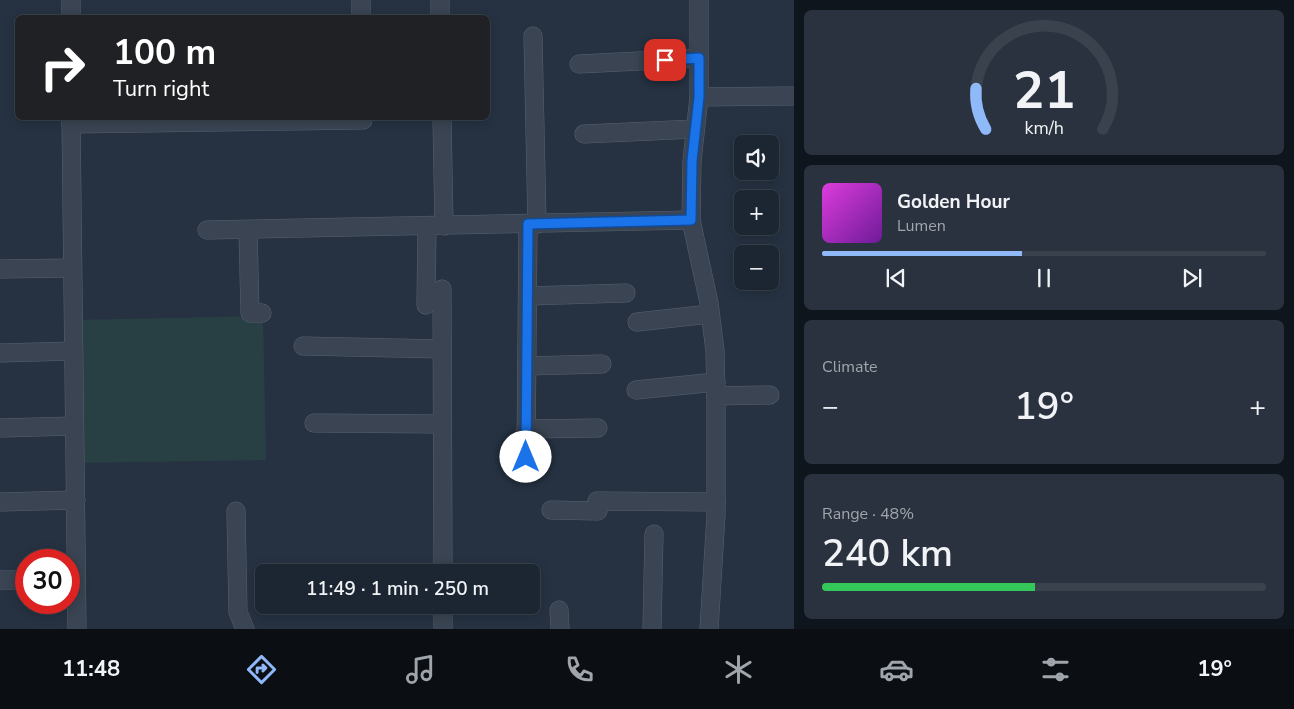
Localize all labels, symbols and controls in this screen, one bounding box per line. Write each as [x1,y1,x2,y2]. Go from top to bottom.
text: 100 m [113,29,216,76]
icon: right [30,35,95,100]
pin [644,39,686,81]
icon: arrive [651,46,679,74]
text: 21 [1013,55,1075,126]
text: Turn right [113,74,209,104]
text: km/h [1024,116,1064,140]
map controls [734,135,779,290]
button: sound [734,135,779,180]
text: Golden Hour [897,189,1010,215]
button: + [734,190,779,235]
text: Lumen [897,215,946,237]
button: − [734,245,779,290]
icon: previous [882,264,910,292]
icon: pause [1030,264,1058,292]
icon: next [1178,264,1206,292]
text: Climate [822,356,877,378]
text: 19° [1014,381,1074,432]
text: − [822,388,839,426]
text: + [1249,388,1266,426]
position arrow [499,430,551,482]
text: Range · 48% [822,503,914,525]
text: 240 km [822,528,953,579]
speed limit sign: 30 [15,549,80,614]
text: 11:49 · 1 min · 250 m [306,576,489,602]
icon: directions [244,652,279,687]
icon: music [403,652,438,687]
icon: phone [562,652,597,687]
icon: climate [721,652,756,687]
icon: car [879,652,914,687]
icon: filters [1038,652,1073,687]
text: 11:48 [62,654,120,684]
text: 19° [1197,654,1232,684]

